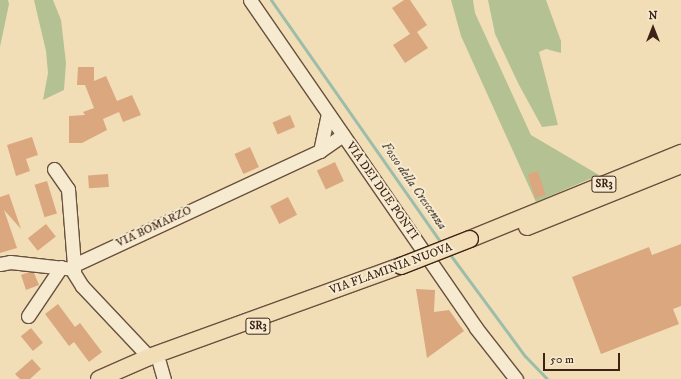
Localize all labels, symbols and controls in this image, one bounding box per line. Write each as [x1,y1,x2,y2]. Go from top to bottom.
north arrow [633,8,673,48]
text: N [648,9,658,23]
street label: VIA DEI DUE PONTI [343,139,421,243]
water label: Fosso della Crescenza [378,139,450,233]
road number: SR3 [591,175,617,193]
street label: VIA BOMARZO [114,203,194,251]
street label: VIA FLAMINIA NUOVA [328,240,454,298]
road number: SR3 [245,317,271,335]
scale bar [545,345,622,371]
text: 50 m [550,352,574,367]

